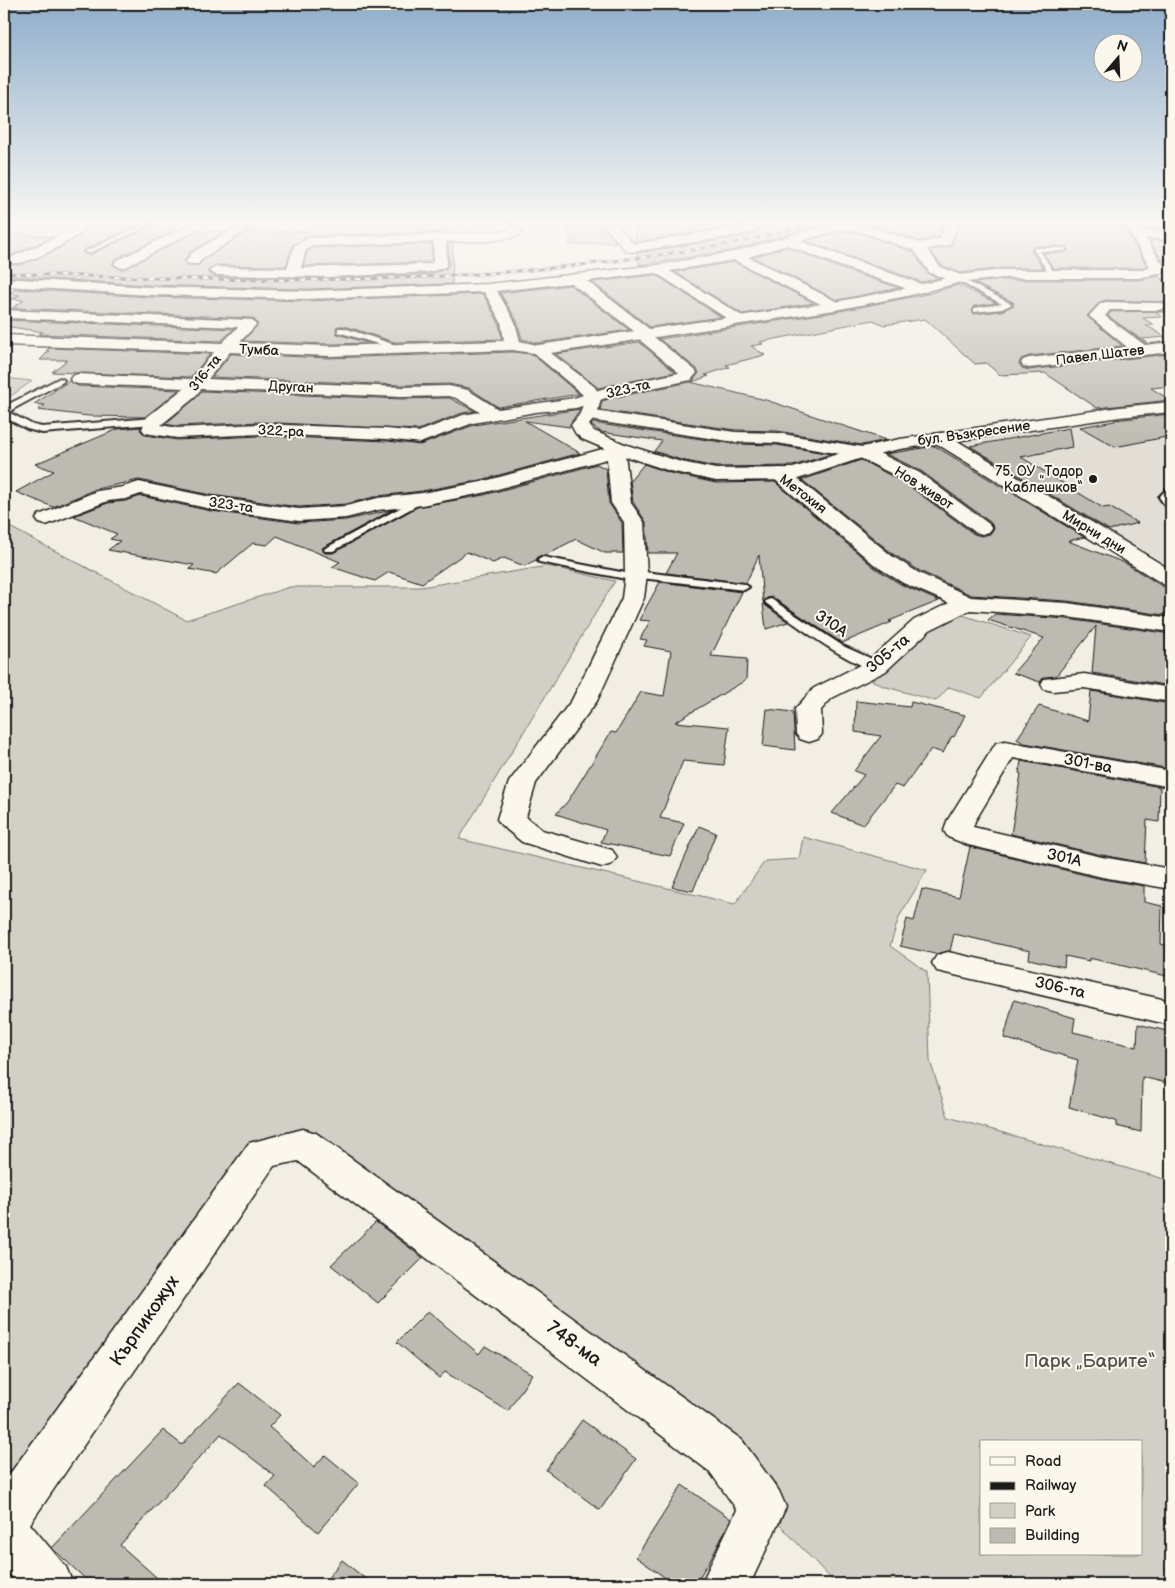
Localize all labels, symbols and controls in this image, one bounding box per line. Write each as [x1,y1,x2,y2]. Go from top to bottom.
north arrow [1092,32,1142,82]
text: N [1114,36,1130,56]
street label: Тумба [239,341,280,359]
street label: Павел Шатев [1055,341,1146,369]
street label: 316-та [185,351,225,395]
street label: 323-та [604,376,652,402]
street label: Друган [268,377,314,397]
street label: бул. Възкресение [917,417,1032,449]
street label: 322-ра [257,421,305,441]
street label: Нов живот [891,463,957,514]
place label: 75. ОУ „Тодор Каблешков“ [995,463,1083,496]
street label: Метохия [776,471,830,517]
marker: 75. ОУ „Тодор Каблешков“ [1087,473,1099,485]
street label: 323-та [208,493,255,517]
street label: Мирни дни [1059,506,1129,558]
street label: 310А [811,606,851,642]
street label: 305-та [862,630,914,678]
street label: 301-ва [1062,750,1114,778]
street label: 301А [1045,845,1084,871]
street label: 306-та [1033,973,1088,1003]
street label: Кърпикожух [105,1271,185,1371]
street label: 748-ма [542,1316,606,1372]
park label: Парк „Барите“ [1024,1350,1156,1373]
legend [980,1440,1142,1556]
text: Road [1025,1452,1061,1471]
text: Railway [1025,1476,1076,1495]
text: Park [1025,1502,1056,1521]
text: Building [1025,1526,1080,1545]

